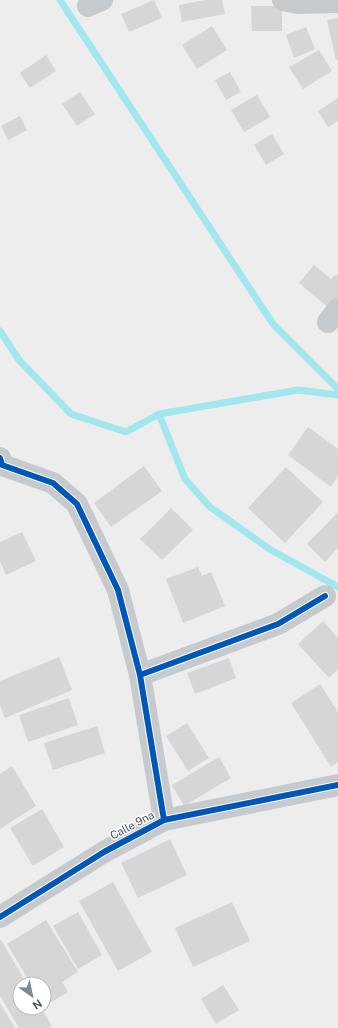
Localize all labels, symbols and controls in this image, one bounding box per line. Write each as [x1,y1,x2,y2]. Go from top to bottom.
street label: Calle 9na [108,808,156,842]
north arrow [12,976,52,1016]
text: N [31,997,44,1012]

